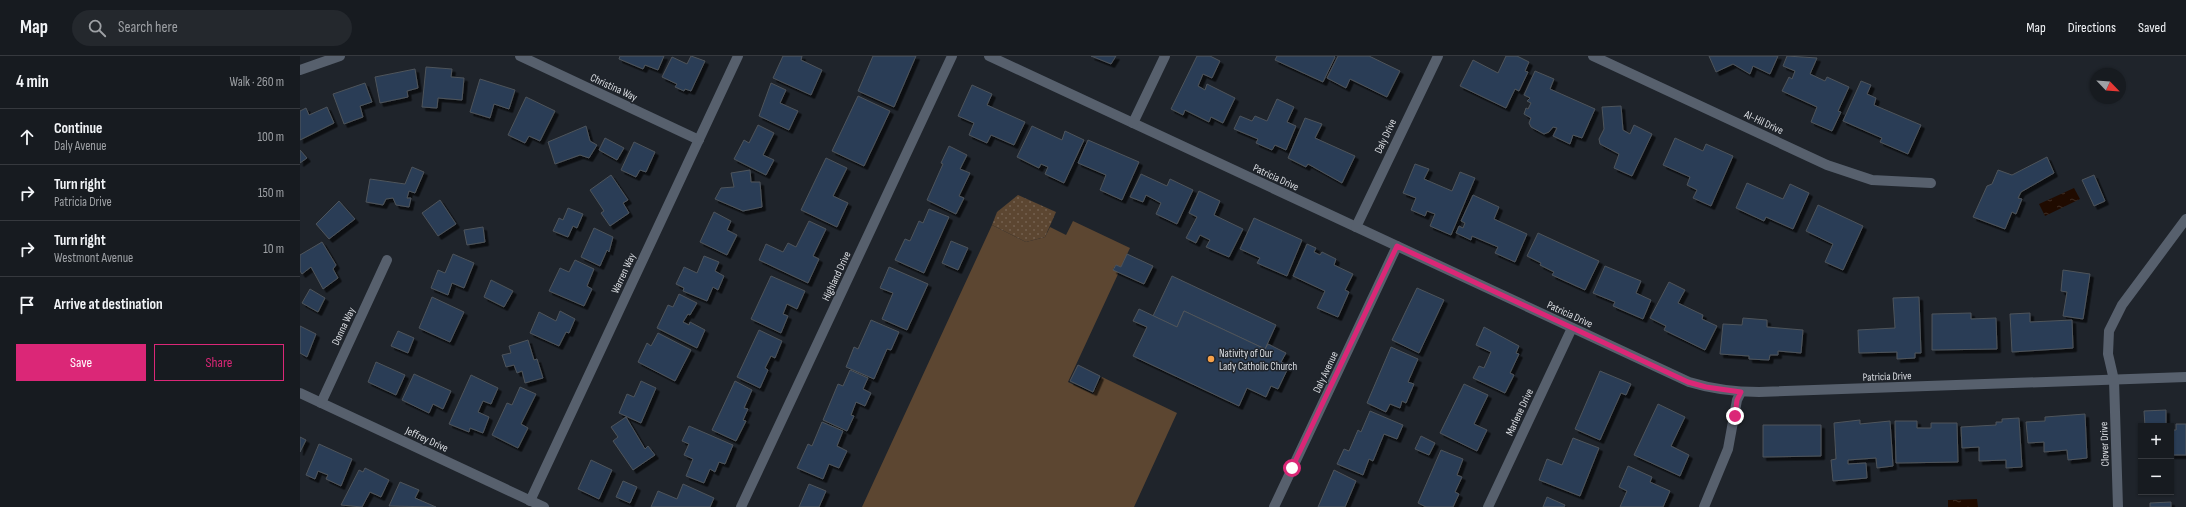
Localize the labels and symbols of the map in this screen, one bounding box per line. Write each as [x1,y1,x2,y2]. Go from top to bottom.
north arrow [2090,68,2126,104]
street label: Christina Way [588,71,640,104]
street label: Al-Hil Drive [1741,107,1785,137]
street label: Daly Drive [1372,117,1399,156]
street label: Patricia Drive [1251,161,1301,194]
street label: Highland Drive [819,249,854,303]
street label: Warren Way [608,250,639,296]
street label: Patricia Drive [1545,298,1595,331]
street label: Donna Way [329,304,358,347]
place label: Nativity of Our Lady Catholic Church [1219,347,1297,373]
street label: Daly Avenue [1310,349,1341,395]
marker: Nativity of Our Lady Catholic Church [1206,354,1216,364]
street label: Patricia Drive [1862,369,1912,384]
street label: Marlene Drive [1503,387,1536,438]
route end [1726,407,1744,425]
street label: Clover Drive [2097,421,2112,466]
street label: Jeffrey Drive [403,424,450,455]
route start [1283,459,1301,477]

